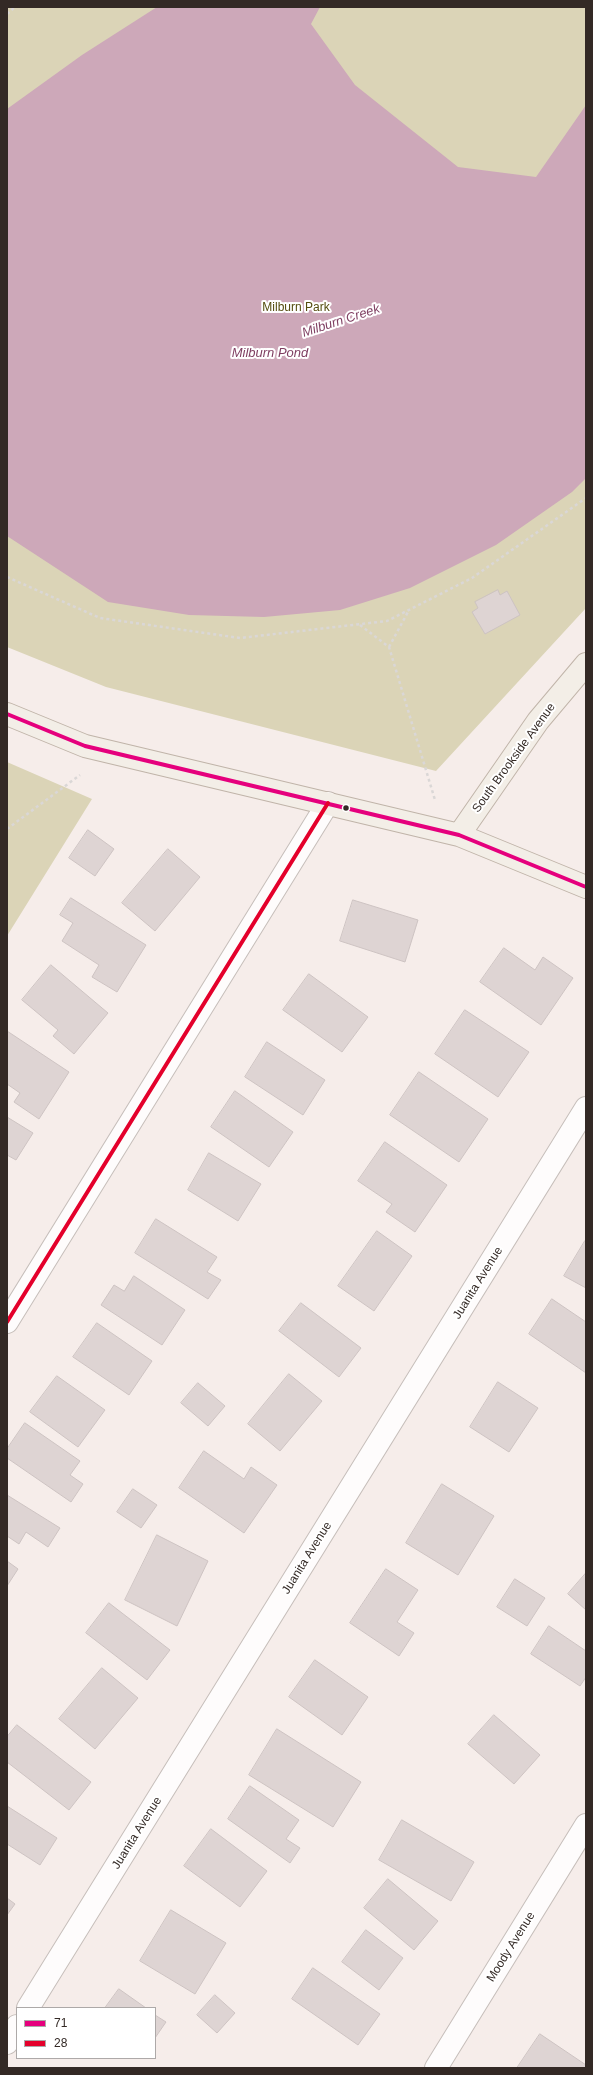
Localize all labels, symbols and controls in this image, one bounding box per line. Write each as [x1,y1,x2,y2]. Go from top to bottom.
park label: Milburn Park [262,301,330,315]
water label: Milburn Creek [300,301,382,341]
water label: Milburn Pond [232,345,308,361]
street label: South Brookside Avenue [469,700,559,816]
unlabelled marker [341,803,351,813]
street label: Juanita Avenue [450,1244,506,1322]
street label: Juanita Avenue [279,1519,335,1597]
street label: Juanita Avenue [109,1794,165,1872]
street label: Moody Avenue [484,1909,538,1985]
legend [16,2007,156,2059]
text: 71 [54,2016,67,2030]
text: 28 [54,2036,67,2050]

